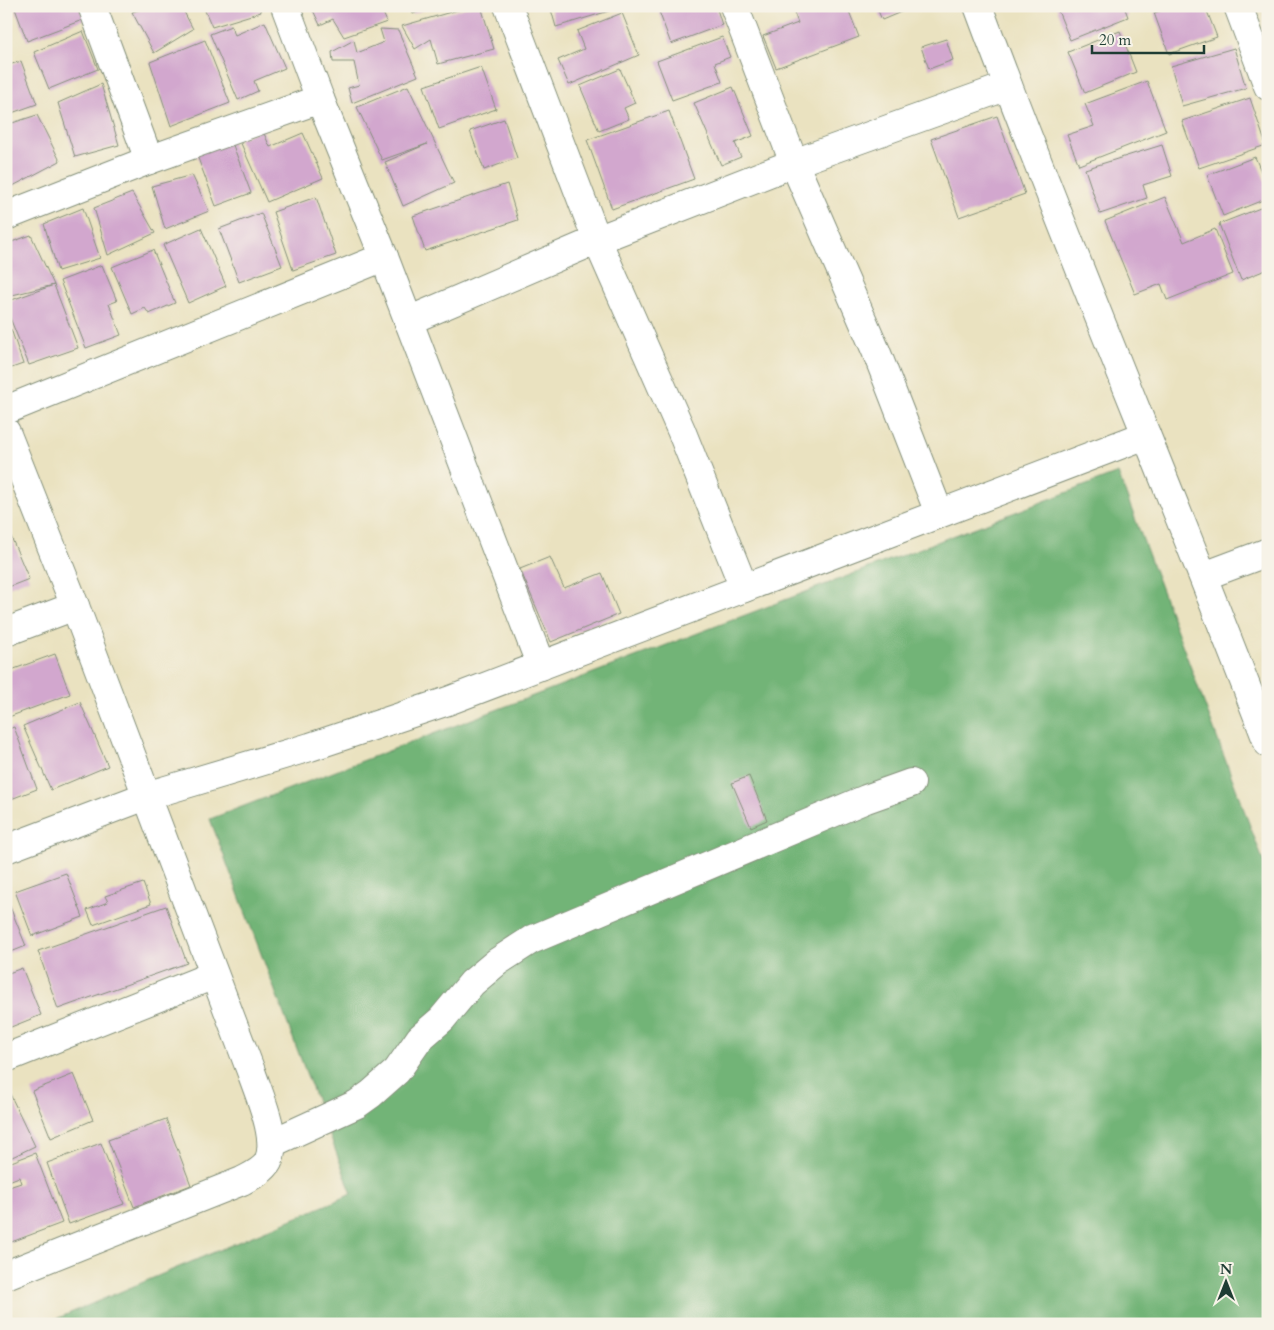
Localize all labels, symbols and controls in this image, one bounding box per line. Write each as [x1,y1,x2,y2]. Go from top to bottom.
scale bar [1092,22,1204,54]
text: 20 m [1099,30,1131,50]
north arrow [1202,1258,1252,1308]
text: N [1220,1260,1232,1279]

